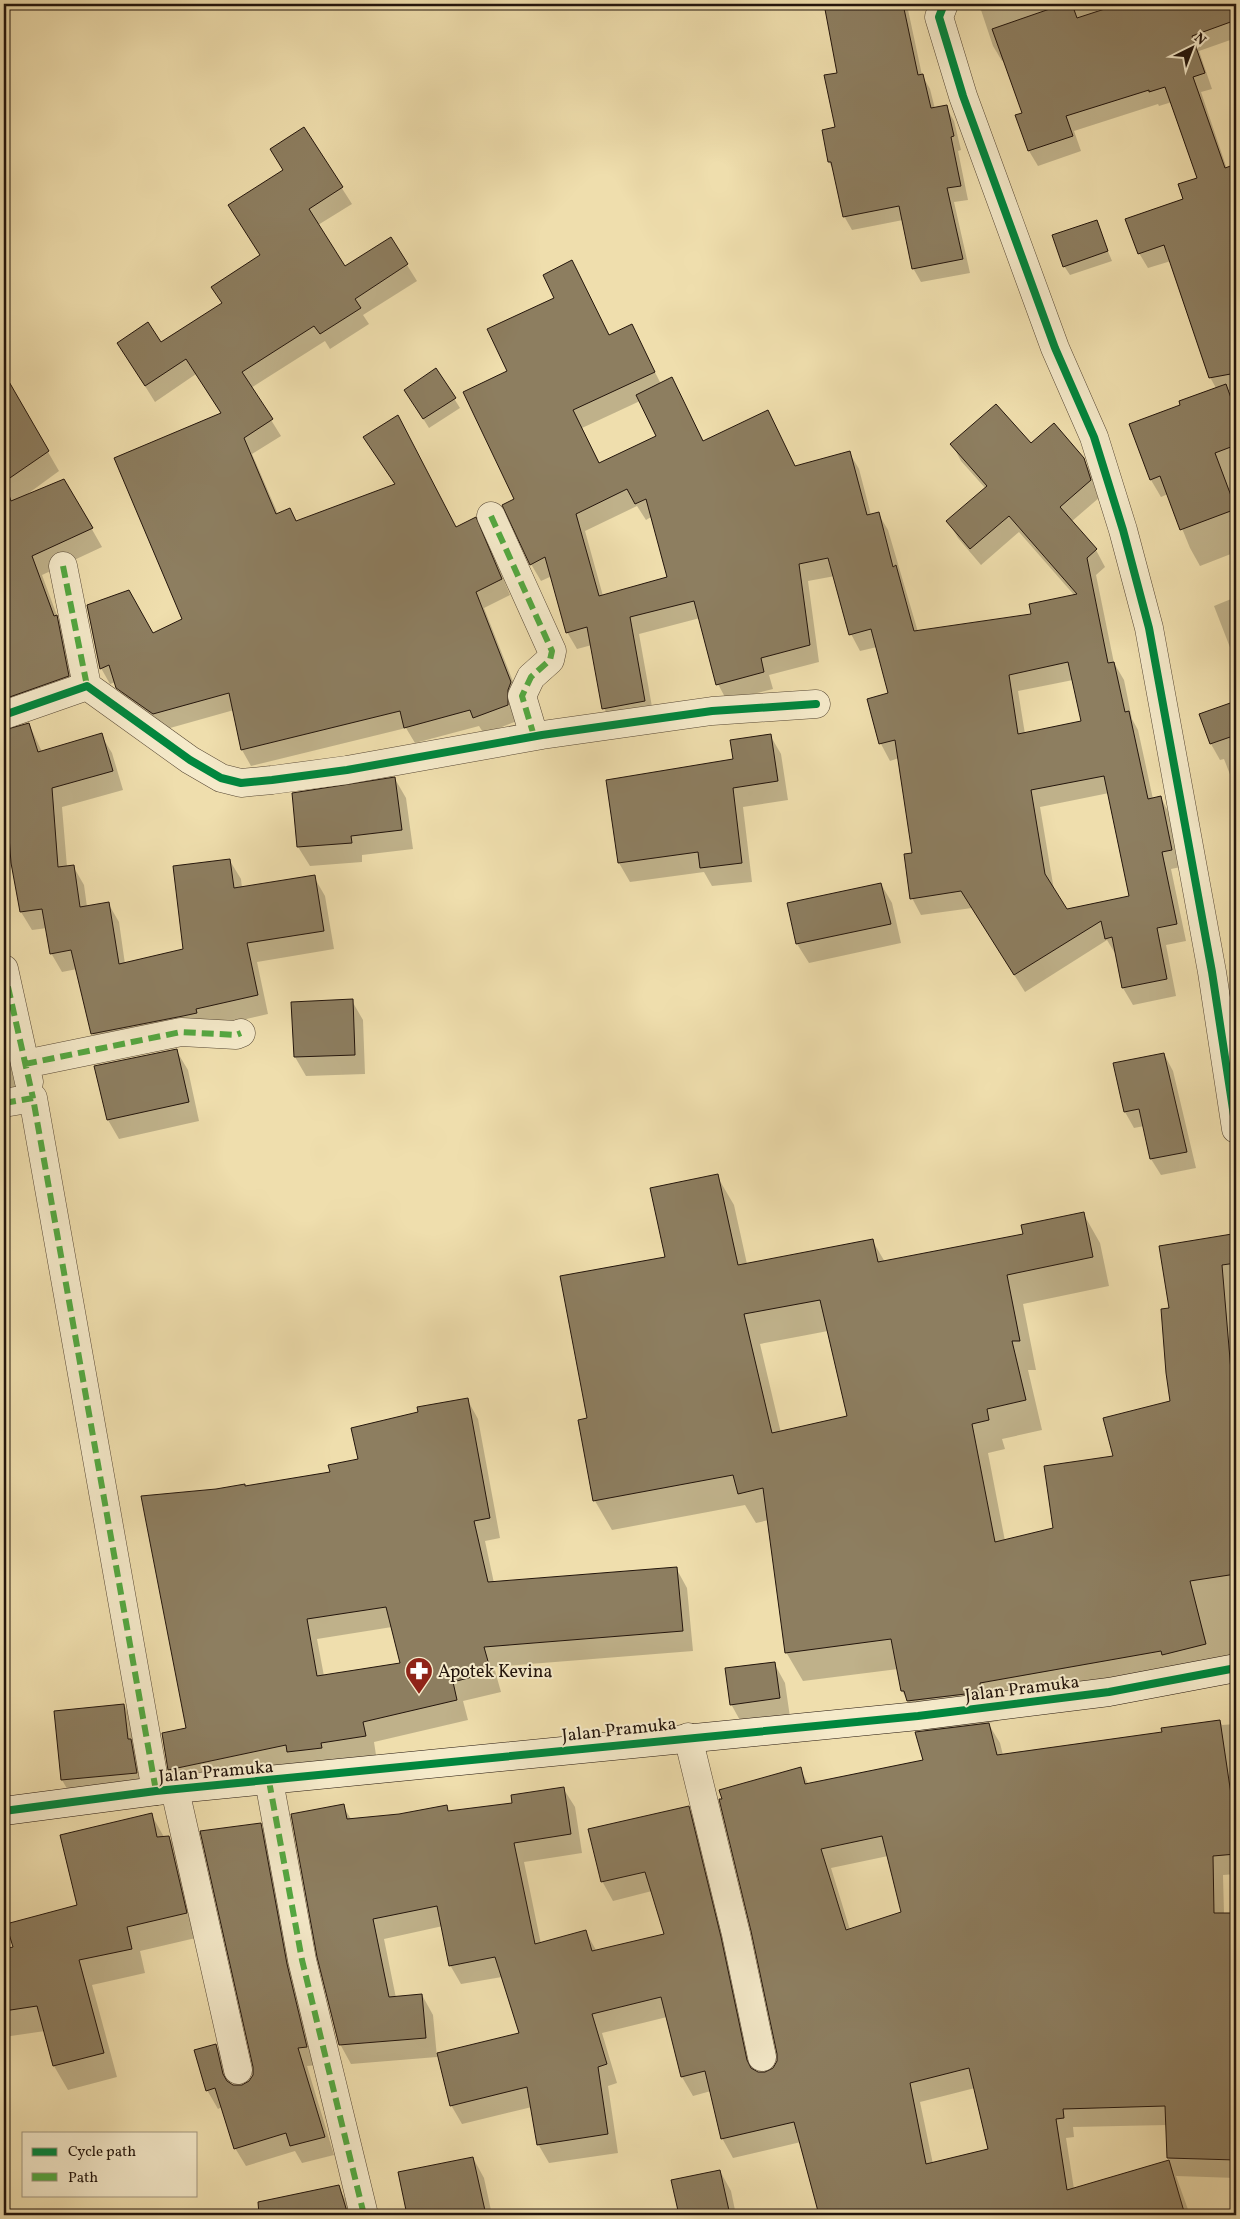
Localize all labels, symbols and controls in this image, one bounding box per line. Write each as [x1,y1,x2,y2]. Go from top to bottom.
north arrow [1168,22,1218,72]
text: N [1190,29,1210,50]
pharmacy icon: Apotek Kevina [404,1656,434,1695]
place label: Apotek Kevina [438,1660,552,1685]
street label: Jalan Pramuka [963,1670,1081,1709]
street label: Jalan Pramuka [560,1712,678,1749]
street label: Jalan Pramuka [158,1755,275,1790]
legend [22,2132,198,2196]
text: Cycle path [68,2142,136,2163]
text: Path [68,2168,98,2189]

